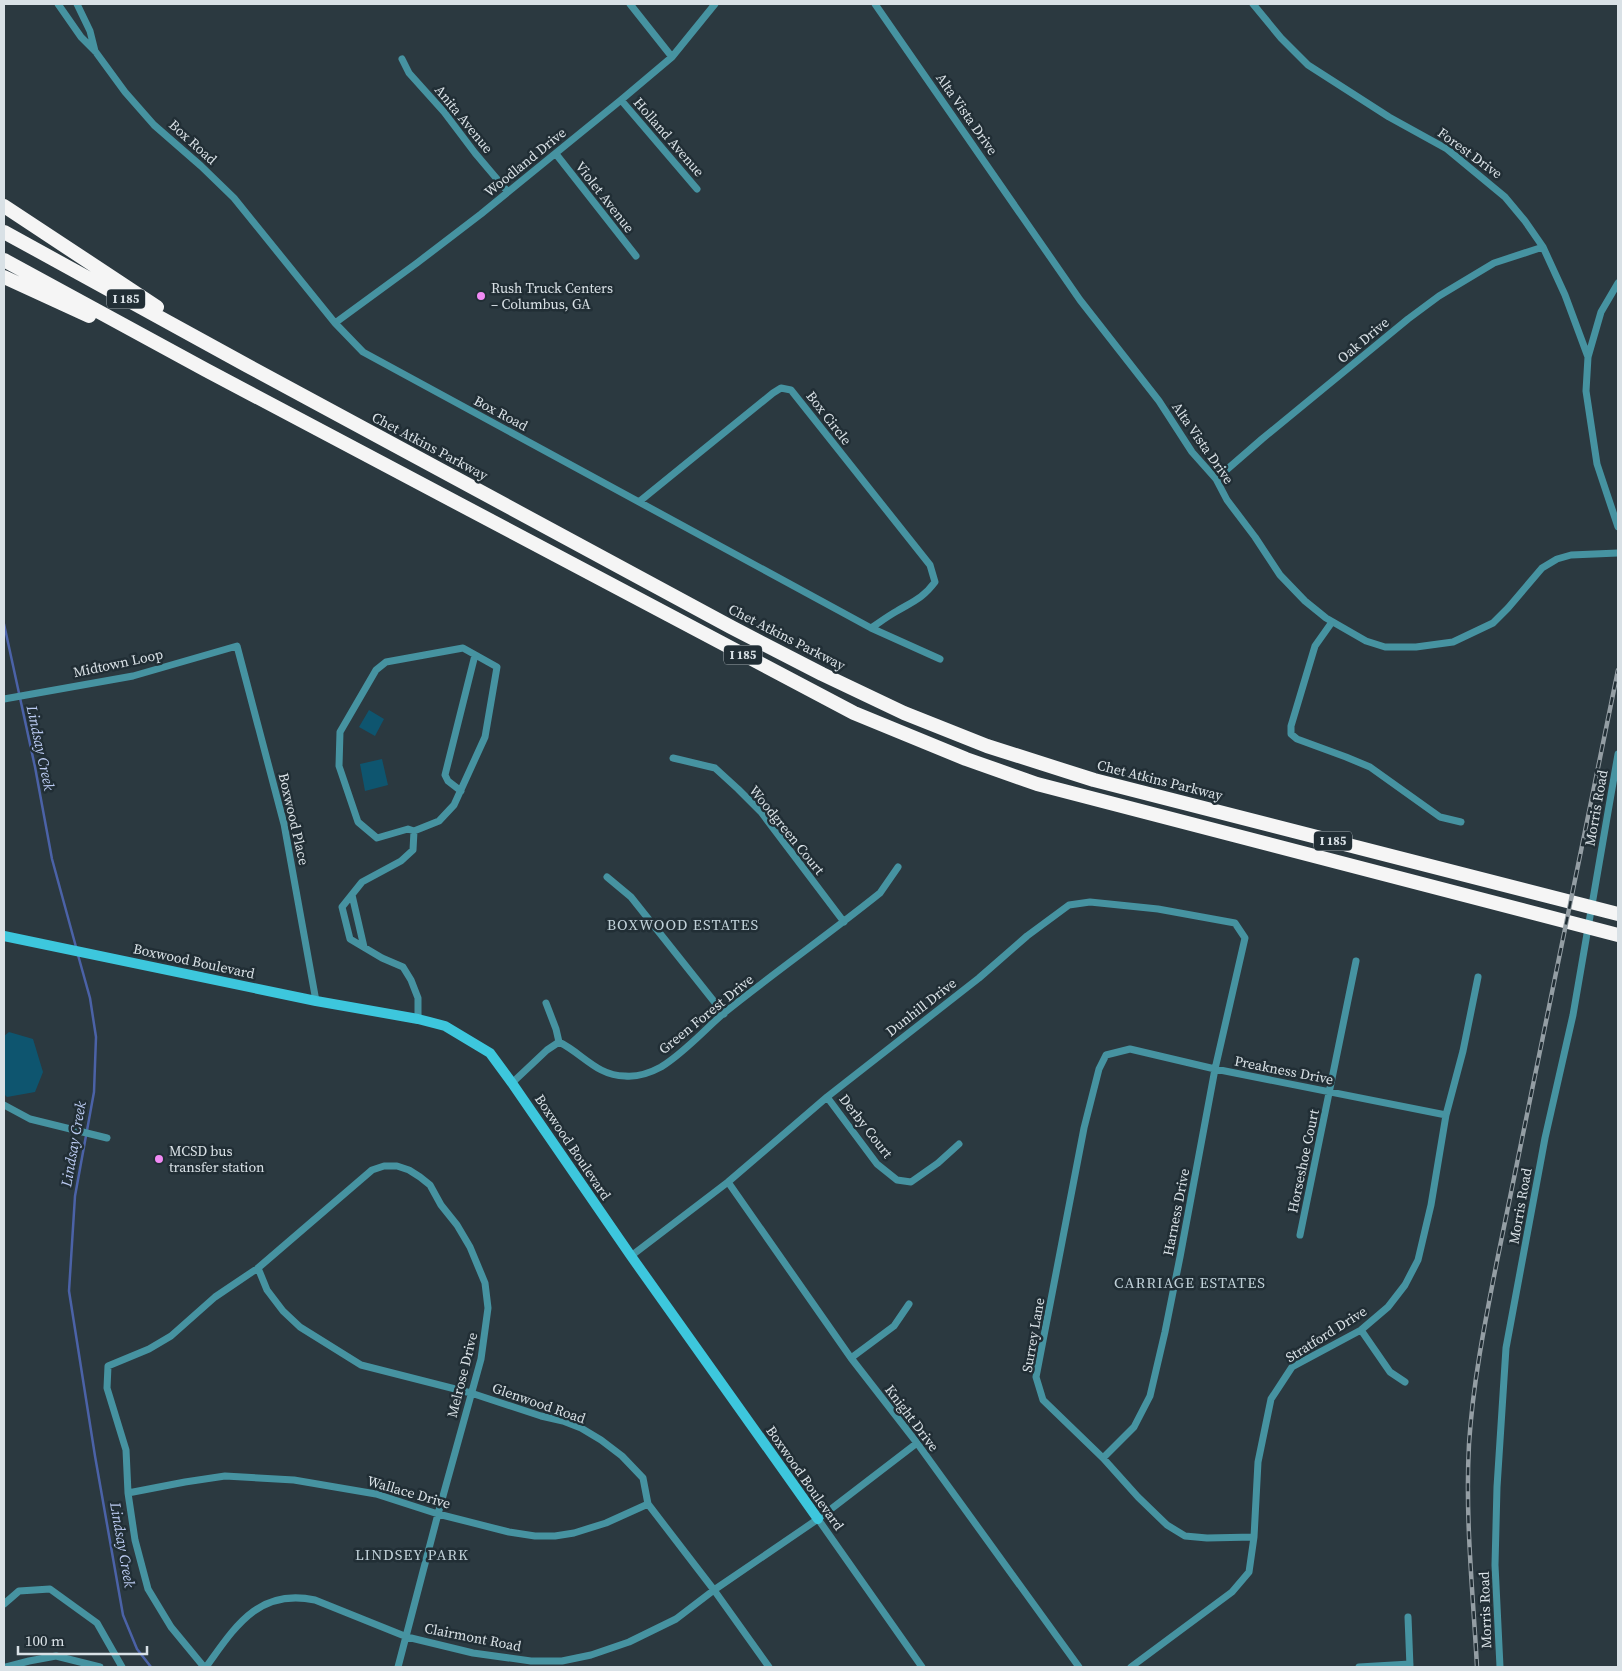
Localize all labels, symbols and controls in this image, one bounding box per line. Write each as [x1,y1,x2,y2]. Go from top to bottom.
street label: Alta Vista Drive [931,69,1003,159]
street label: Anita Avenue [430,81,498,157]
street label: Holland Avenue [629,93,709,181]
street label: Box Road [165,115,221,169]
street label: Woodland Drive [480,123,570,201]
street label: Forest Drive [1433,123,1507,183]
street label: Violet Avenue [571,157,639,237]
place label: Rush Truck Centers – Columbus, GA [491,278,613,314]
road number: I 185 [107,290,145,308]
marker: Rush Truck Centers – Columbus, GA [475,290,487,302]
street label: Oak Drive [1333,313,1393,367]
street label: Box Circle [802,387,856,449]
street label: Box Road [470,390,532,436]
street label: Alta Vista Drive [1167,398,1239,488]
street label: Chet Atkins Parkway [368,407,492,485]
street label: Chet Atkins Parkway [725,599,850,676]
street label: Midtown Loop [71,644,165,682]
road number: I 185 [724,646,762,664]
water label: Lindsay Creek [22,702,60,793]
street label: Chet Atkins Parkway [1095,755,1226,805]
street label: Morris Road [1579,768,1613,848]
street label: Boxwood Place [274,771,314,867]
street label: Woodgreen Court [745,781,830,879]
road number: I 185 [1314,831,1352,850]
district label: BOXWOOD ESTATES [607,914,759,935]
street label: Boxwood Boulevard [131,938,257,984]
street label: Green Forest Drive [654,969,758,1059]
street label: Dunhill Drive [882,973,960,1041]
street label: Preakness Drive [1233,1051,1335,1089]
street label: Boxwood Boulevard [530,1090,616,1204]
street label: Derby Court [835,1090,898,1163]
water label: Lindsay Creek [55,1099,91,1189]
street label: Horseshoe Court [1282,1107,1324,1215]
place label: MCSD bus transfer station [169,1141,265,1177]
marker: MCSD bus transfer station [153,1153,165,1165]
street label: Morris Road [1503,1166,1537,1246]
street label: Harness Drive [1158,1167,1194,1257]
district label: CARRIAGE ESTATES [1114,1272,1266,1293]
street label: Surrey Lane [1017,1296,1049,1374]
street label: Stratford Drive [1282,1301,1370,1367]
street label: Melrose Drive [442,1330,482,1420]
street label: Glenwood Road [490,1378,588,1428]
street label: Knight Drive [880,1380,944,1456]
street label: Boxwood Boulevard [761,1422,849,1535]
street label: Wallace Drive [365,1471,453,1513]
water label: Lindsay Creek [105,1500,141,1590]
district label: LINDSEY PARK [355,1544,469,1565]
street label: Morris Road [1474,1571,1496,1649]
street label: Clairmont Road [423,1618,523,1656]
scale bar [18,1624,146,1656]
text: 100 m [25,1630,65,1651]

